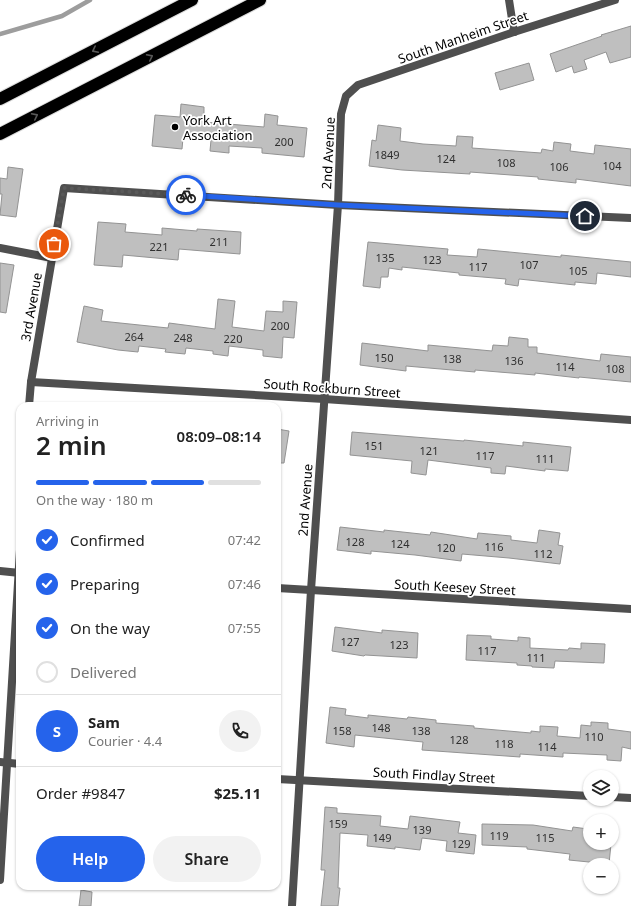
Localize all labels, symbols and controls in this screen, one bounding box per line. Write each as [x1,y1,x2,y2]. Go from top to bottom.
street label: South Manheim Street [395,6,531,68]
one-way arrow [92,45,99,53]
one-way arrow [146,54,153,61]
place label: York Art Association [183,111,252,144]
one-way arrow [30,113,38,121]
street label: 2nd Avenue [317,116,339,190]
marker: York Art Association [170,122,180,132]
house number: 200 [275,134,293,149]
house number: 1849 [374,147,400,162]
house number: 124 [437,151,456,166]
house number: 108 [497,155,515,170]
house number: 104 [603,158,622,173]
house number: 106 [550,159,568,174]
courier [166,175,206,215]
icon: bike [175,184,197,206]
pin [568,199,602,233]
icon: home [574,205,596,227]
pin [37,227,71,261]
icon: bag [43,233,65,255]
house number: 211 [210,234,228,249]
house number: 221 [150,239,168,254]
house number: 135 [376,250,394,265]
house number: 123 [423,252,441,267]
house number: 107 [520,257,538,272]
house number: 117 [469,259,487,274]
house number: 105 [569,263,587,278]
street label: 3rd Avenue [16,271,46,343]
house number: 200 [271,318,289,333]
house number: 264 [125,329,144,344]
house number: 248 [174,330,192,345]
house number: 220 [224,331,242,346]
house number: 150 [375,350,393,365]
house number: 138 [443,351,461,366]
house number: 136 [505,353,523,368]
house number: 114 [556,359,575,374]
house number: 108 [606,361,624,376]
street label: South Rockburn Street [263,374,401,402]
text: Arriving in [36,412,99,430]
text: 08:09–08:14 [177,426,261,446]
text: 2 min [36,427,107,463]
house number: 151 [365,438,383,453]
house number: 121 [420,443,438,458]
house number: 117 [476,448,494,463]
house number: 111 [536,451,554,466]
street label: 2nd Avenue [293,463,317,537]
text: On the way · 180 m [36,491,153,509]
icon: check [36,529,58,551]
text: Confirmed [70,530,145,550]
text: 07:42 [228,531,261,549]
house number: 128 [346,534,364,549]
house number: 124 [391,536,410,551]
house number: 116 [485,539,503,554]
house number: 120 [437,540,455,555]
house number: 112 [534,546,552,561]
icon: check [36,573,58,595]
text: Preparing [70,574,140,594]
text: 07:46 [228,575,261,593]
street label: South Keesey Street [394,575,516,599]
icon: check [36,617,58,639]
text: On the way [70,618,150,638]
text: 07:55 [228,619,261,637]
house number: 127 [341,634,359,649]
house number: 123 [390,637,408,652]
house number: 117 [478,643,496,658]
house number: 111 [527,650,545,665]
text: Delivered [70,662,137,682]
button: phone [219,710,261,752]
text: Sam [88,712,120,732]
house number: 148 [372,720,390,735]
text: S [53,721,61,741]
house number: 158 [333,723,351,738]
house number: 138 [412,723,430,738]
house number: 110 [585,729,603,744]
text: Courier · 4.4 [88,732,162,750]
house number: 128 [450,732,468,747]
house number: 118 [495,736,513,751]
house number: 114 [538,739,557,754]
street label: South Findlay Street [372,763,496,787]
map controls [583,770,619,894]
button: layers [583,770,619,806]
text: Order #9847 [36,783,125,803]
text: $25.11 [214,783,261,803]
button: + [583,814,619,850]
house number: 159 [329,816,347,831]
house number: 139 [413,822,431,837]
house number: 119 [490,828,508,843]
house number: 149 [373,830,391,845]
house number: 115 [536,830,554,845]
button: Help [36,836,145,882]
button: Share [153,836,261,882]
house number: 129 [452,836,470,851]
button: − [583,858,619,894]

